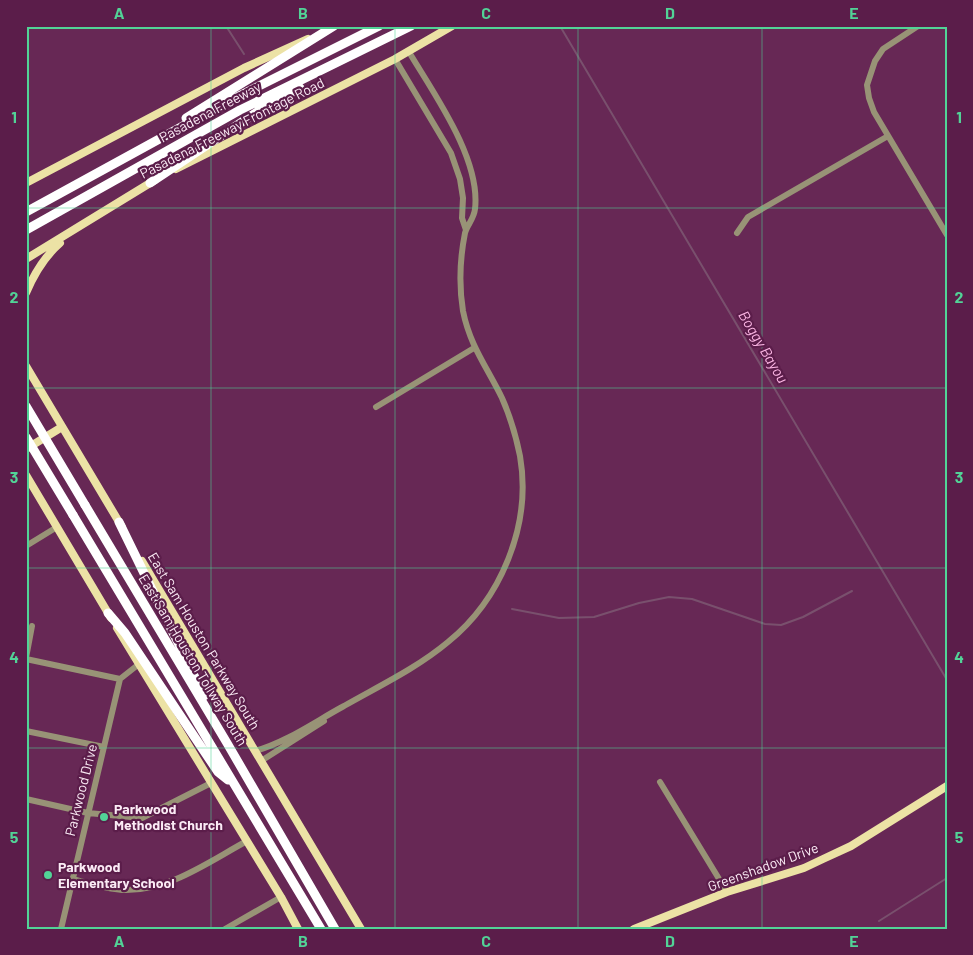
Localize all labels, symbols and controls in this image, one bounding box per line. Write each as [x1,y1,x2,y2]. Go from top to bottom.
text: A [114,3,125,22]
text: B [298,3,308,22]
text: C [481,3,491,22]
text: D [665,3,675,22]
text: E [849,3,859,22]
street label: Pasadena Freeway Frontage Road [137,74,327,182]
street label: Pasadena Freeway [156,77,264,146]
text: 1 [11,107,17,126]
text: 1 [956,107,962,126]
text: 2 [10,287,19,306]
text: 2 [955,287,964,306]
water label: Boggy Bayou [735,307,793,386]
text: 3 [10,467,18,486]
text: 3 [955,467,963,486]
street label: East Sam Houston Parkway South [145,549,264,732]
street label: East Sam Houston Tollway South [135,571,251,749]
text: 4 [9,647,19,666]
text: 4 [954,647,964,666]
street label: Parkwood Drive [61,742,100,838]
place label: Parkwood Methodist Church [114,800,223,833]
marker: Parkwood Methodist Church [98,811,110,823]
text: 5 [10,827,19,846]
text: 5 [955,827,964,846]
street label: Greenshadow Drive [705,839,821,894]
place label: Parkwood Elementary School [58,858,175,891]
marker: Parkwood Elementary School [42,869,54,881]
text: A [114,931,125,950]
text: B [298,931,308,950]
text: C [481,931,491,950]
text: D [665,931,675,950]
text: E [849,931,859,950]

